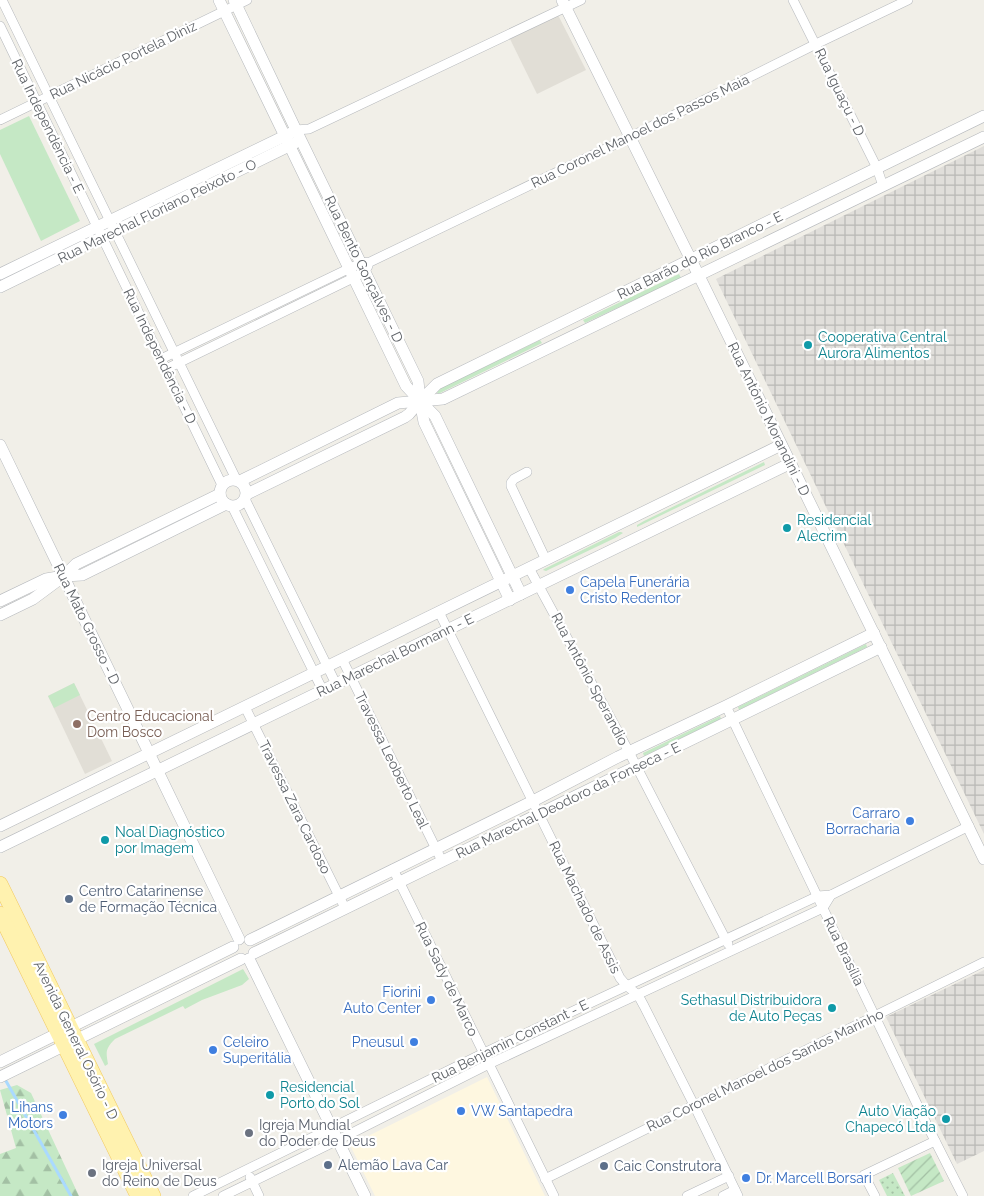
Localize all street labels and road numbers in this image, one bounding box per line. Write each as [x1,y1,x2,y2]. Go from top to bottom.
street label: Rua Nicácio Portela Diniz [47,17,199,103]
street label: Rua Iguaçu - D [812,46,868,138]
street label: Rua Independência - E [9,56,87,196]
street label: Rua Coronel Manoel dos Passos Maia [528,71,752,191]
street label: Rua Marechal Floriano Peixoto - O [55,156,259,266]
street label: Rua Bento Gonçalves - D [321,193,407,345]
street label: Rua Barão do Rio Branco - E [615,208,785,302]
street label: Rua Independência - D [120,286,200,426]
street label: Rua Antônio Morandini - D [725,340,813,498]
street label: Rua Mato Grosso - D [51,561,123,687]
street label: Rua Marechal Bormann - E [314,610,476,700]
street label: Rua Antônio Sperandio [548,610,632,748]
street label: Travessa Leoberto Leal [352,689,432,831]
street label: Travessa Zara Cardoso [256,738,334,876]
street label: Rua Marechal Deodoro da Fonseca - E [453,738,683,862]
street label: Rua Machado de Assis [546,838,624,976]
street label: Rua Brasília [820,914,868,988]
street label: Rua Sady de Marco [412,919,482,1039]
street label: Avenida General Osório - D [31,958,121,1122]
street label: Rua Benjamin Constant - E [429,996,591,1086]
street label: Rua Coronel Manoel dos Santos Marinho [644,1005,886,1135]

